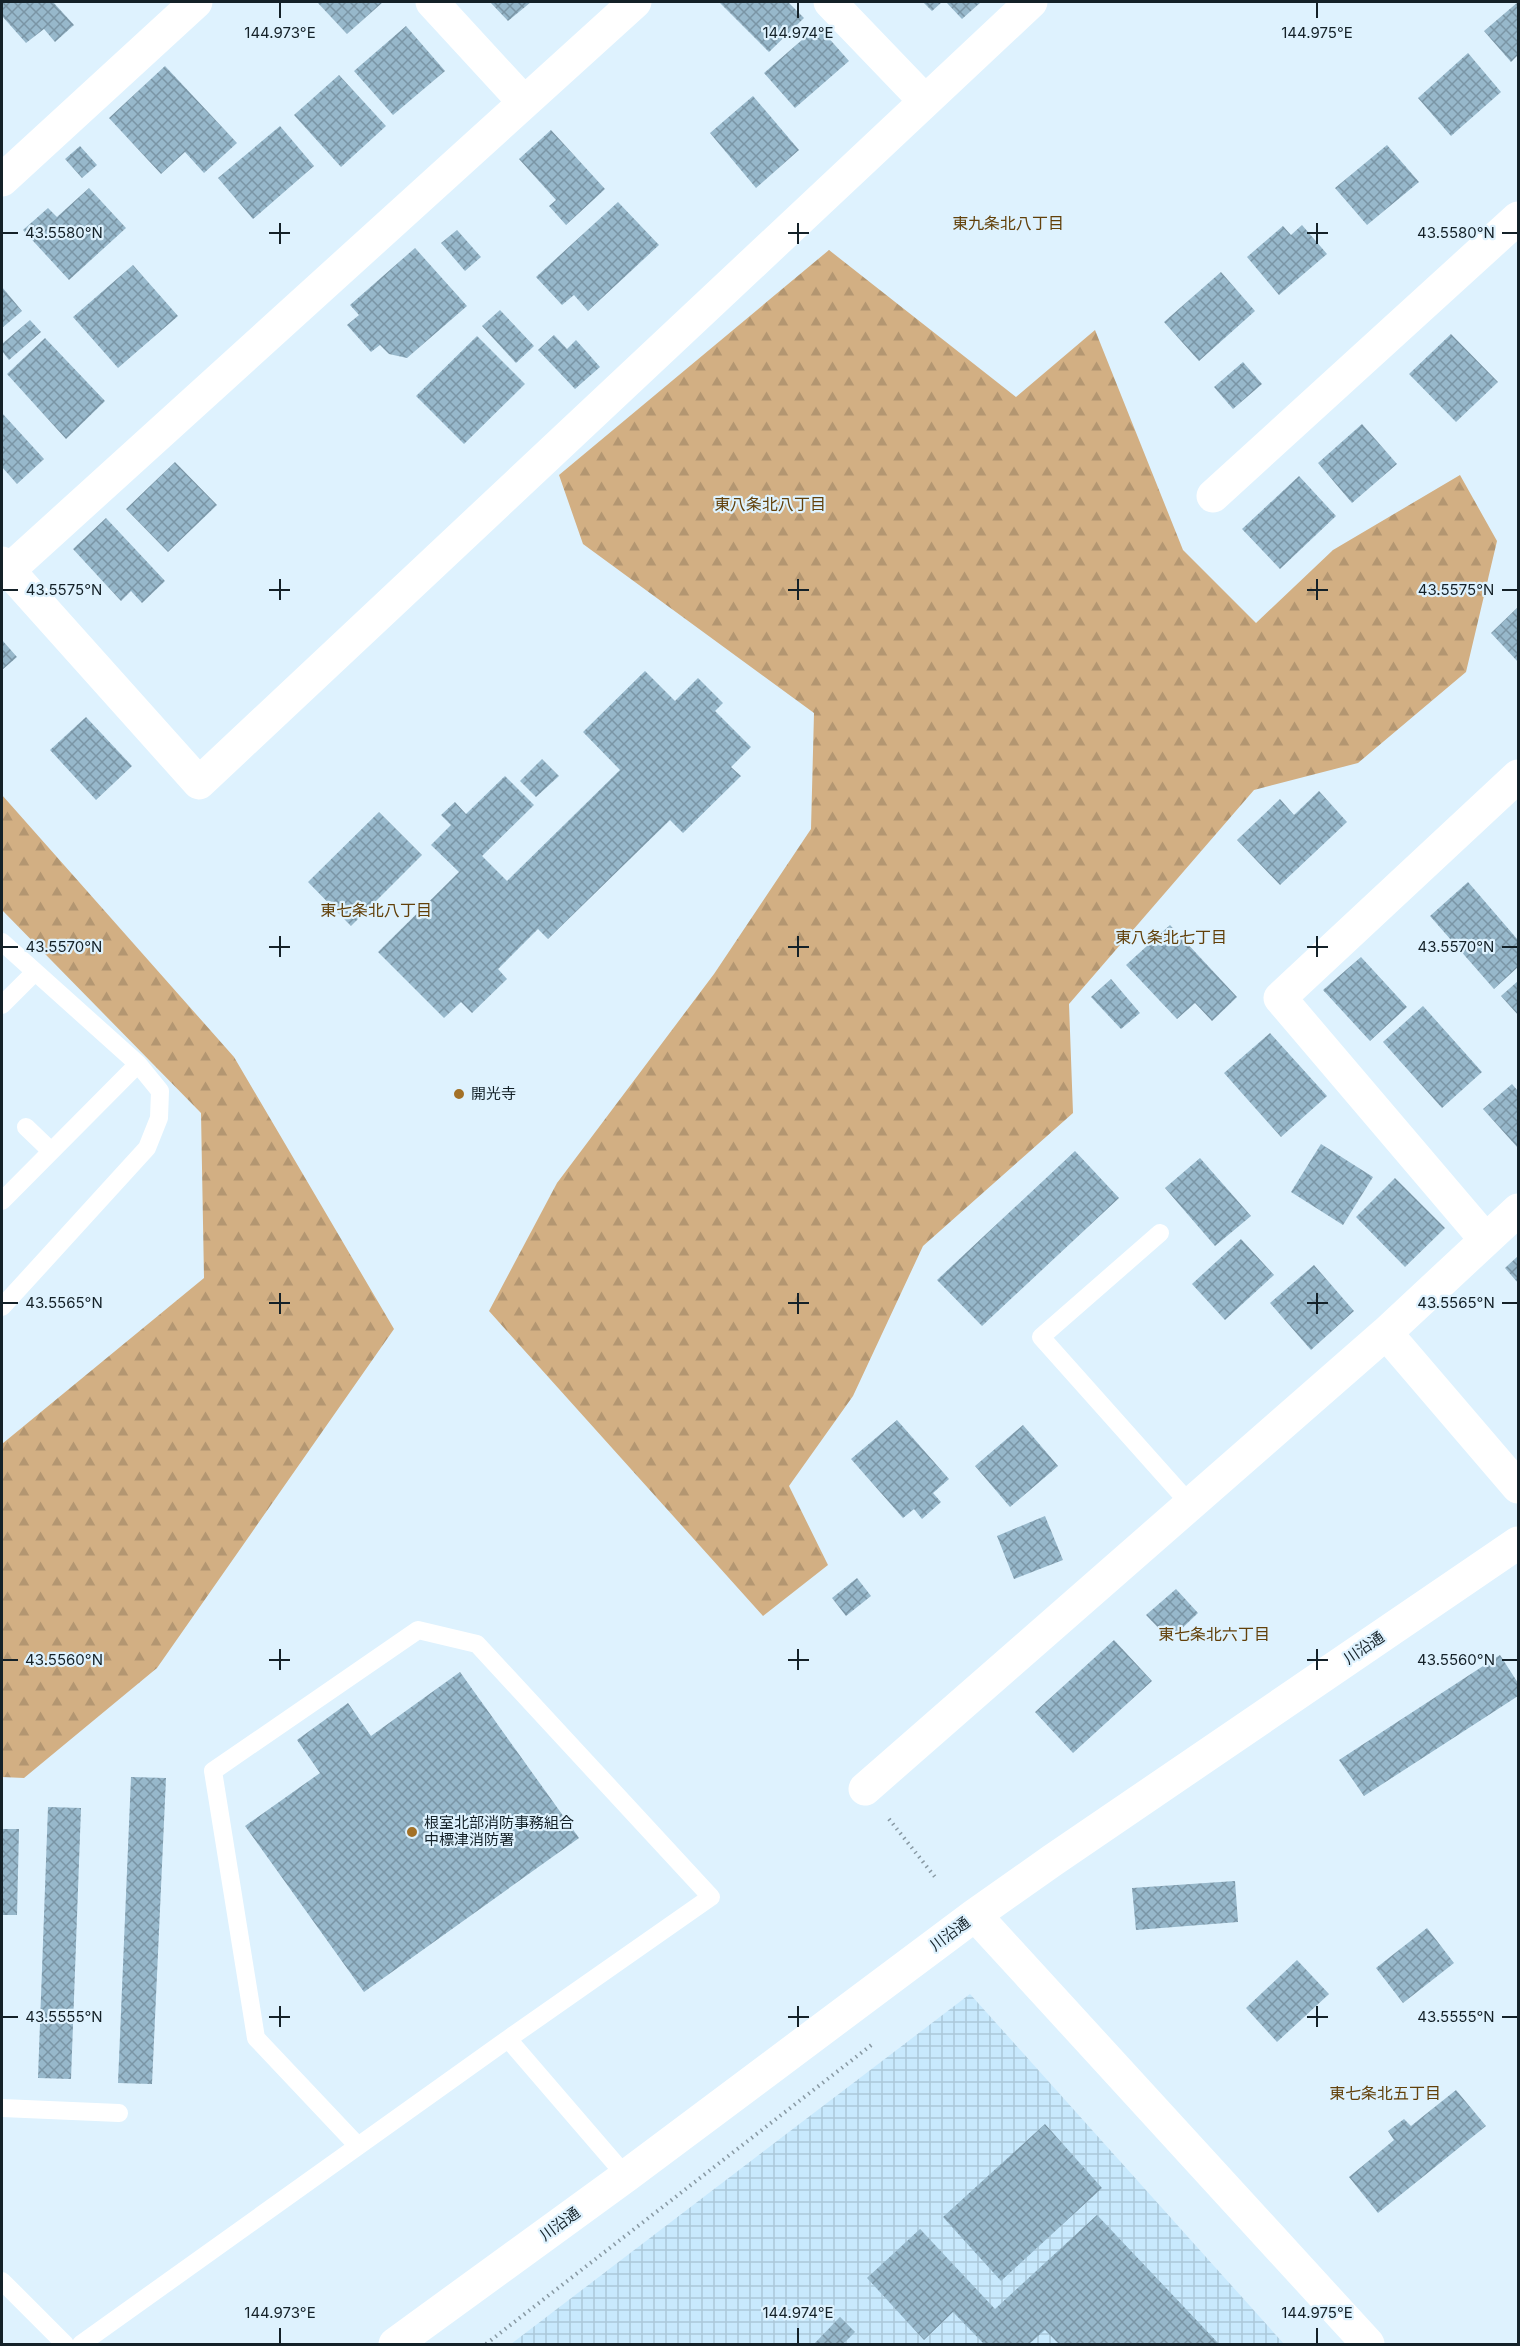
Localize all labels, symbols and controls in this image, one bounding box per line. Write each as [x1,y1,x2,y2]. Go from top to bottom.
text: 144.973°E [244,23,316,42]
text: 144.974°E [762,23,834,42]
text: 144.975°E [1281,23,1353,42]
district label: 東九条北八丁目 [952,213,1064,233]
text: 43.5580°N [25,223,103,242]
text: 43.5580°N [1417,223,1495,242]
district label: 東八条北八丁目 [714,494,826,514]
text: 43.5575°N [26,580,102,599]
text: 43.5575°N [1418,580,1494,599]
district label: 東七条北八丁目 [320,900,432,920]
district label: 東八条北七丁目 [1115,927,1227,947]
text: 43.5570°N [26,937,102,956]
text: 43.5570°N [1418,937,1494,956]
place label: 開光寺 [471,1084,516,1103]
marker: 開光寺 [452,1087,466,1101]
text: 43.5565°N [25,1293,103,1312]
text: 43.5565°N [1417,1293,1495,1312]
district label: 東七条北六丁目 [1158,1624,1270,1644]
street label: 川沿通 [1340,1627,1388,1668]
text: 43.5560°N [25,1650,103,1669]
text: 43.5560°N [1417,1650,1495,1669]
place label: 根室北部消防事務組合 中標津消防署 [424,1813,574,1849]
marker: 根室北部消防事務組合 中標津消防署 [405,1825,419,1839]
street label: 川沿通 [926,1912,973,1955]
text: 43.5555°N [25,2007,103,2026]
text: 43.5555°N [1417,2007,1495,2026]
district label: 東七条北五丁目 [1329,2083,1441,2103]
street label: 川沿通 [536,2203,583,2245]
text: 144.973°E [244,2303,316,2322]
text: 144.974°E [762,2303,834,2322]
text: 144.975°E [1281,2303,1353,2322]

